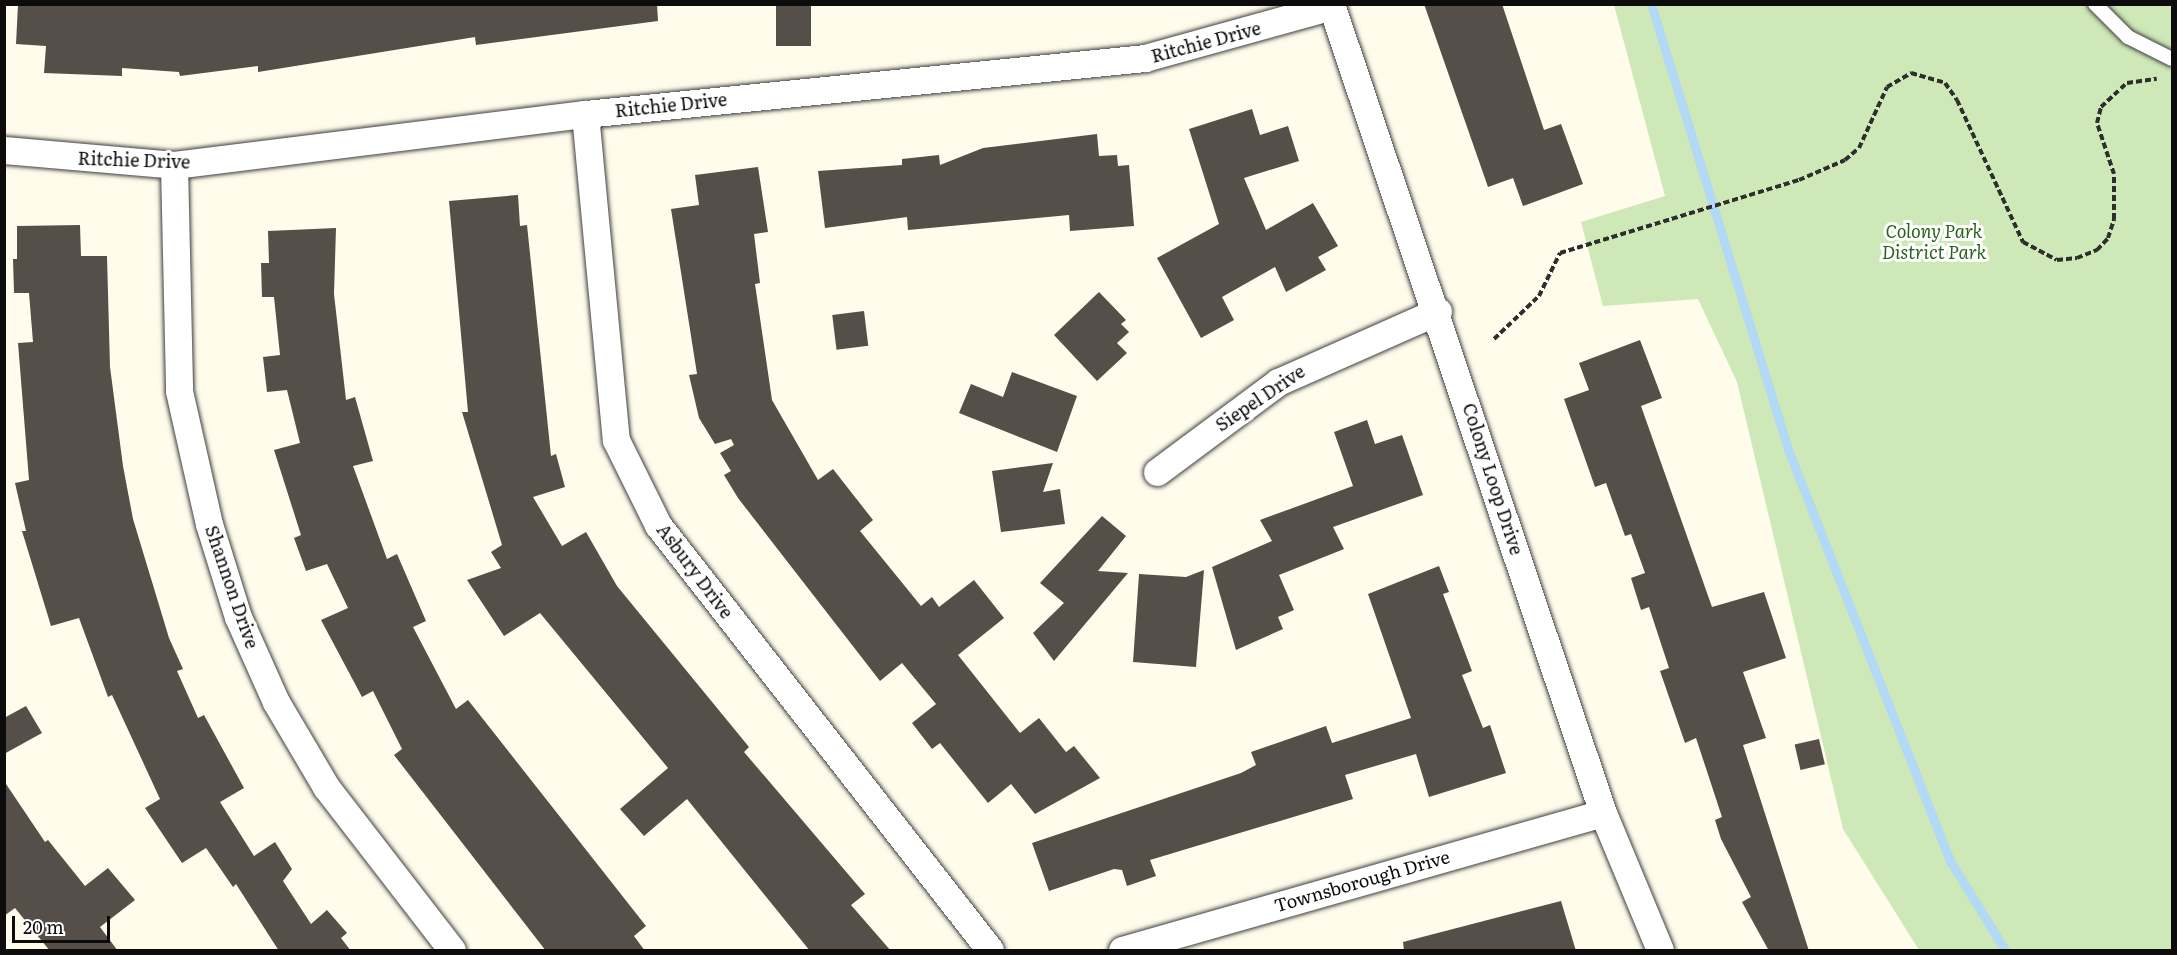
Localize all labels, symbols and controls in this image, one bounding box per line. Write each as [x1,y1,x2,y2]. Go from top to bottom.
street label: Ritchie Drive [1149,17,1263,67]
street label: Ritchie Drive [614,88,728,122]
street label: Ritchie Drive [77,147,191,173]
park label: Colony Park District Park [1882,221,1986,264]
street label: Siepel Drive [1211,360,1309,436]
street label: Colony Loop Drive [1458,400,1528,558]
street label: Asbury Drive [652,519,738,623]
street label: Shannon Drive [201,523,263,651]
street label: Townsborough Drive [1272,846,1452,916]
scale bar [15,904,112,942]
text: 20 m [23,913,64,940]

